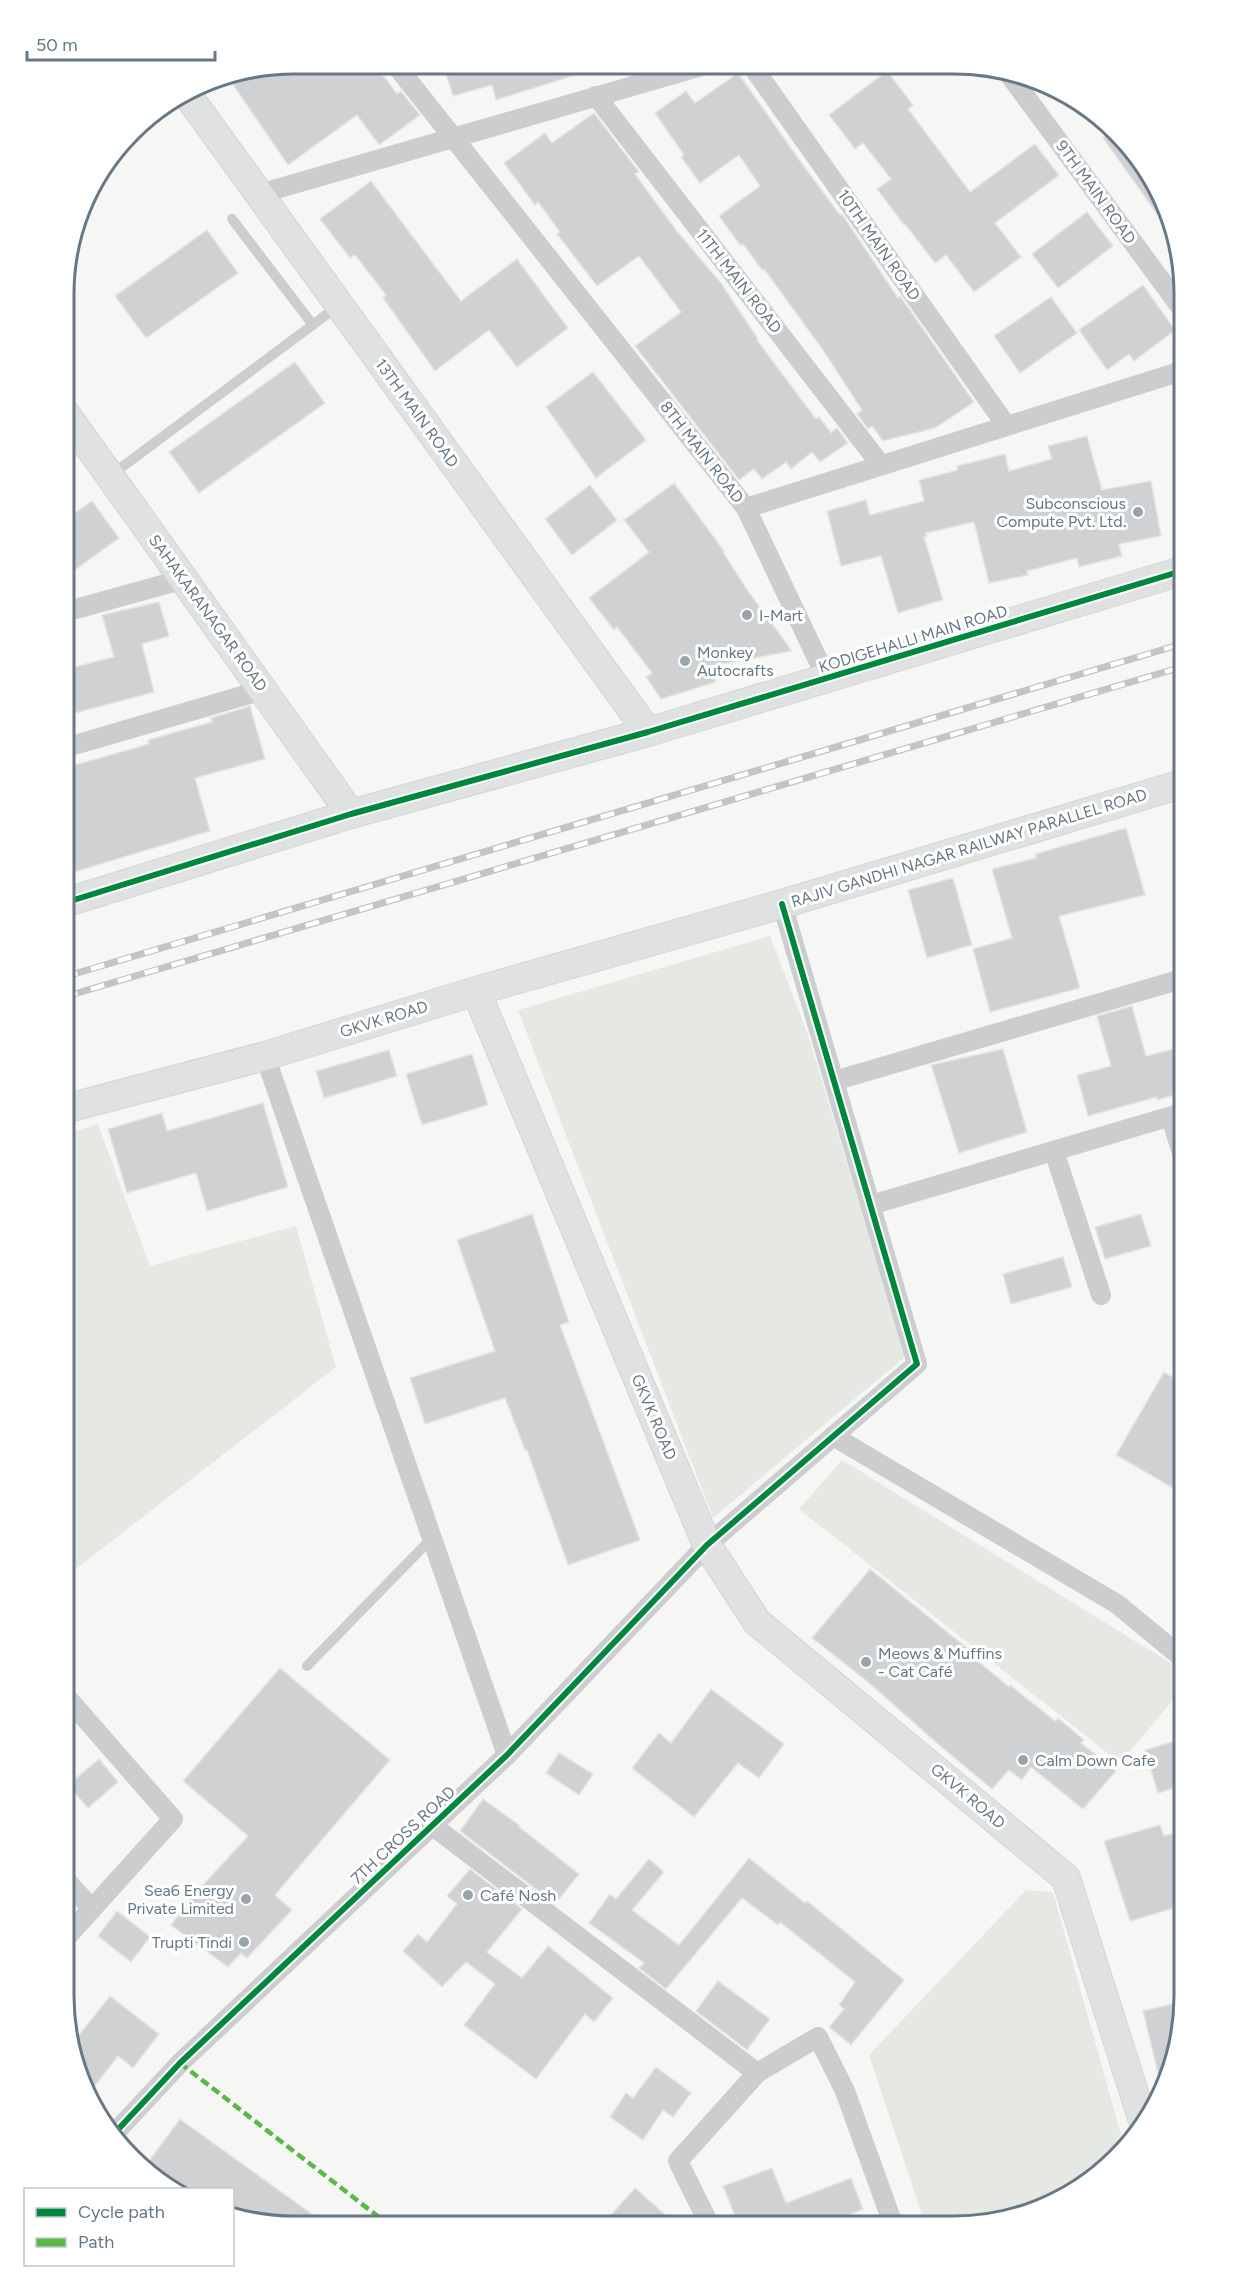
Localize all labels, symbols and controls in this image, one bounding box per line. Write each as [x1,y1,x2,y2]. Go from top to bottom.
scale bar [27,24,214,62]
text: 50 m [36,34,78,56]
street label: 9TH MAIN ROAD [1052,137,1140,247]
street label: 10TH MAIN ROAD [834,186,924,304]
street label: 11TH MAIN ROAD [692,225,786,337]
street label: 13TH MAIN ROAD [371,355,463,471]
street label: 8TH MAIN ROAD [656,397,748,507]
place label: Subconscious Compute Pvt. Ltd. [997,494,1126,531]
marker: Subconscious Compute Pvt. Ltd. [1131,505,1145,519]
street label: SAHAKARANAGAR ROAD [145,531,271,695]
street label: KODIGEHALLI MAIN ROAD [816,601,1010,677]
place label: I-Mart [759,606,803,625]
marker: I-Mart [740,608,754,622]
place label: Monkey Autocrafts [697,643,774,680]
marker: Monkey Autocrafts [678,654,692,668]
street label: RAJIV GANDHI NAGAR RAILWAY PARALLEL ROAD [789,785,1149,911]
street label: GKVK ROAD [338,997,430,1041]
street label: GKVK ROAD [627,1371,681,1463]
place label: Meows & Muffins - Cat Café [878,1644,1002,1681]
marker: Meows & Muffins - Cat Café [859,1655,873,1669]
place label: Calm Down Cafe [1035,1751,1156,1770]
marker: Calm Down Cafe [1016,1753,1030,1767]
street label: GKVK ROAD [927,1759,1009,1833]
street label: 7TH CROSS ROAD [347,1782,459,1888]
place label: Sea6 Energy Private Limited [127,1881,235,1918]
place label: Café Nosh [480,1886,556,1905]
marker: Café Nosh [461,1888,475,1902]
marker: Sea6 Energy Private Limited [239,1892,253,1906]
place label: Trupti Tindi [152,1933,232,1952]
marker: Trupti Tindi [237,1935,251,1949]
legend [24,2188,234,2266]
text: Cycle path [78,2201,165,2223]
text: Path [78,2231,114,2253]

